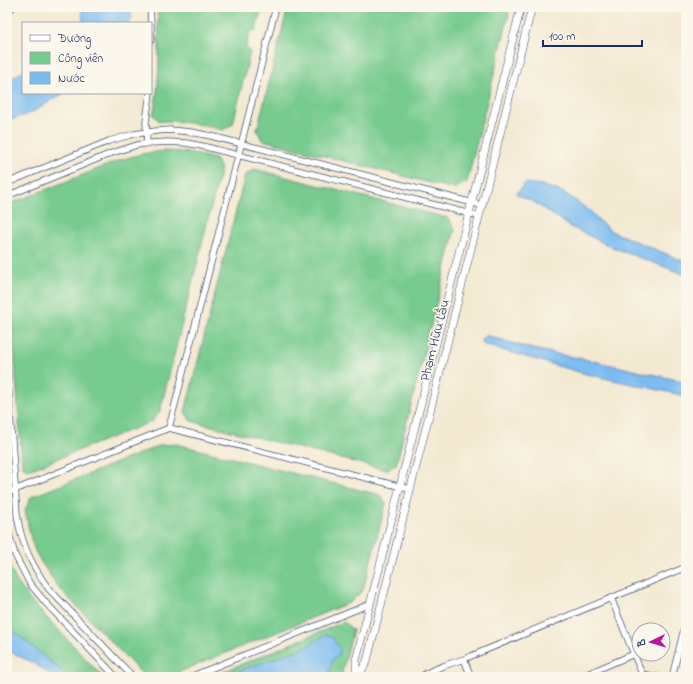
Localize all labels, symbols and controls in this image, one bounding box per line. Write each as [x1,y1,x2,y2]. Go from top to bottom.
legend [22,22,152,94]
scale bar [543,22,642,48]
text: 100 m [549,28,576,46]
text: Đường [57,30,91,49]
text: Công viên [58,50,103,69]
text: Nước [58,70,85,88]
street label: Phạm Hữu Lầu [415,297,456,384]
north arrow [631,622,671,662]
text: B [634,638,650,648]

